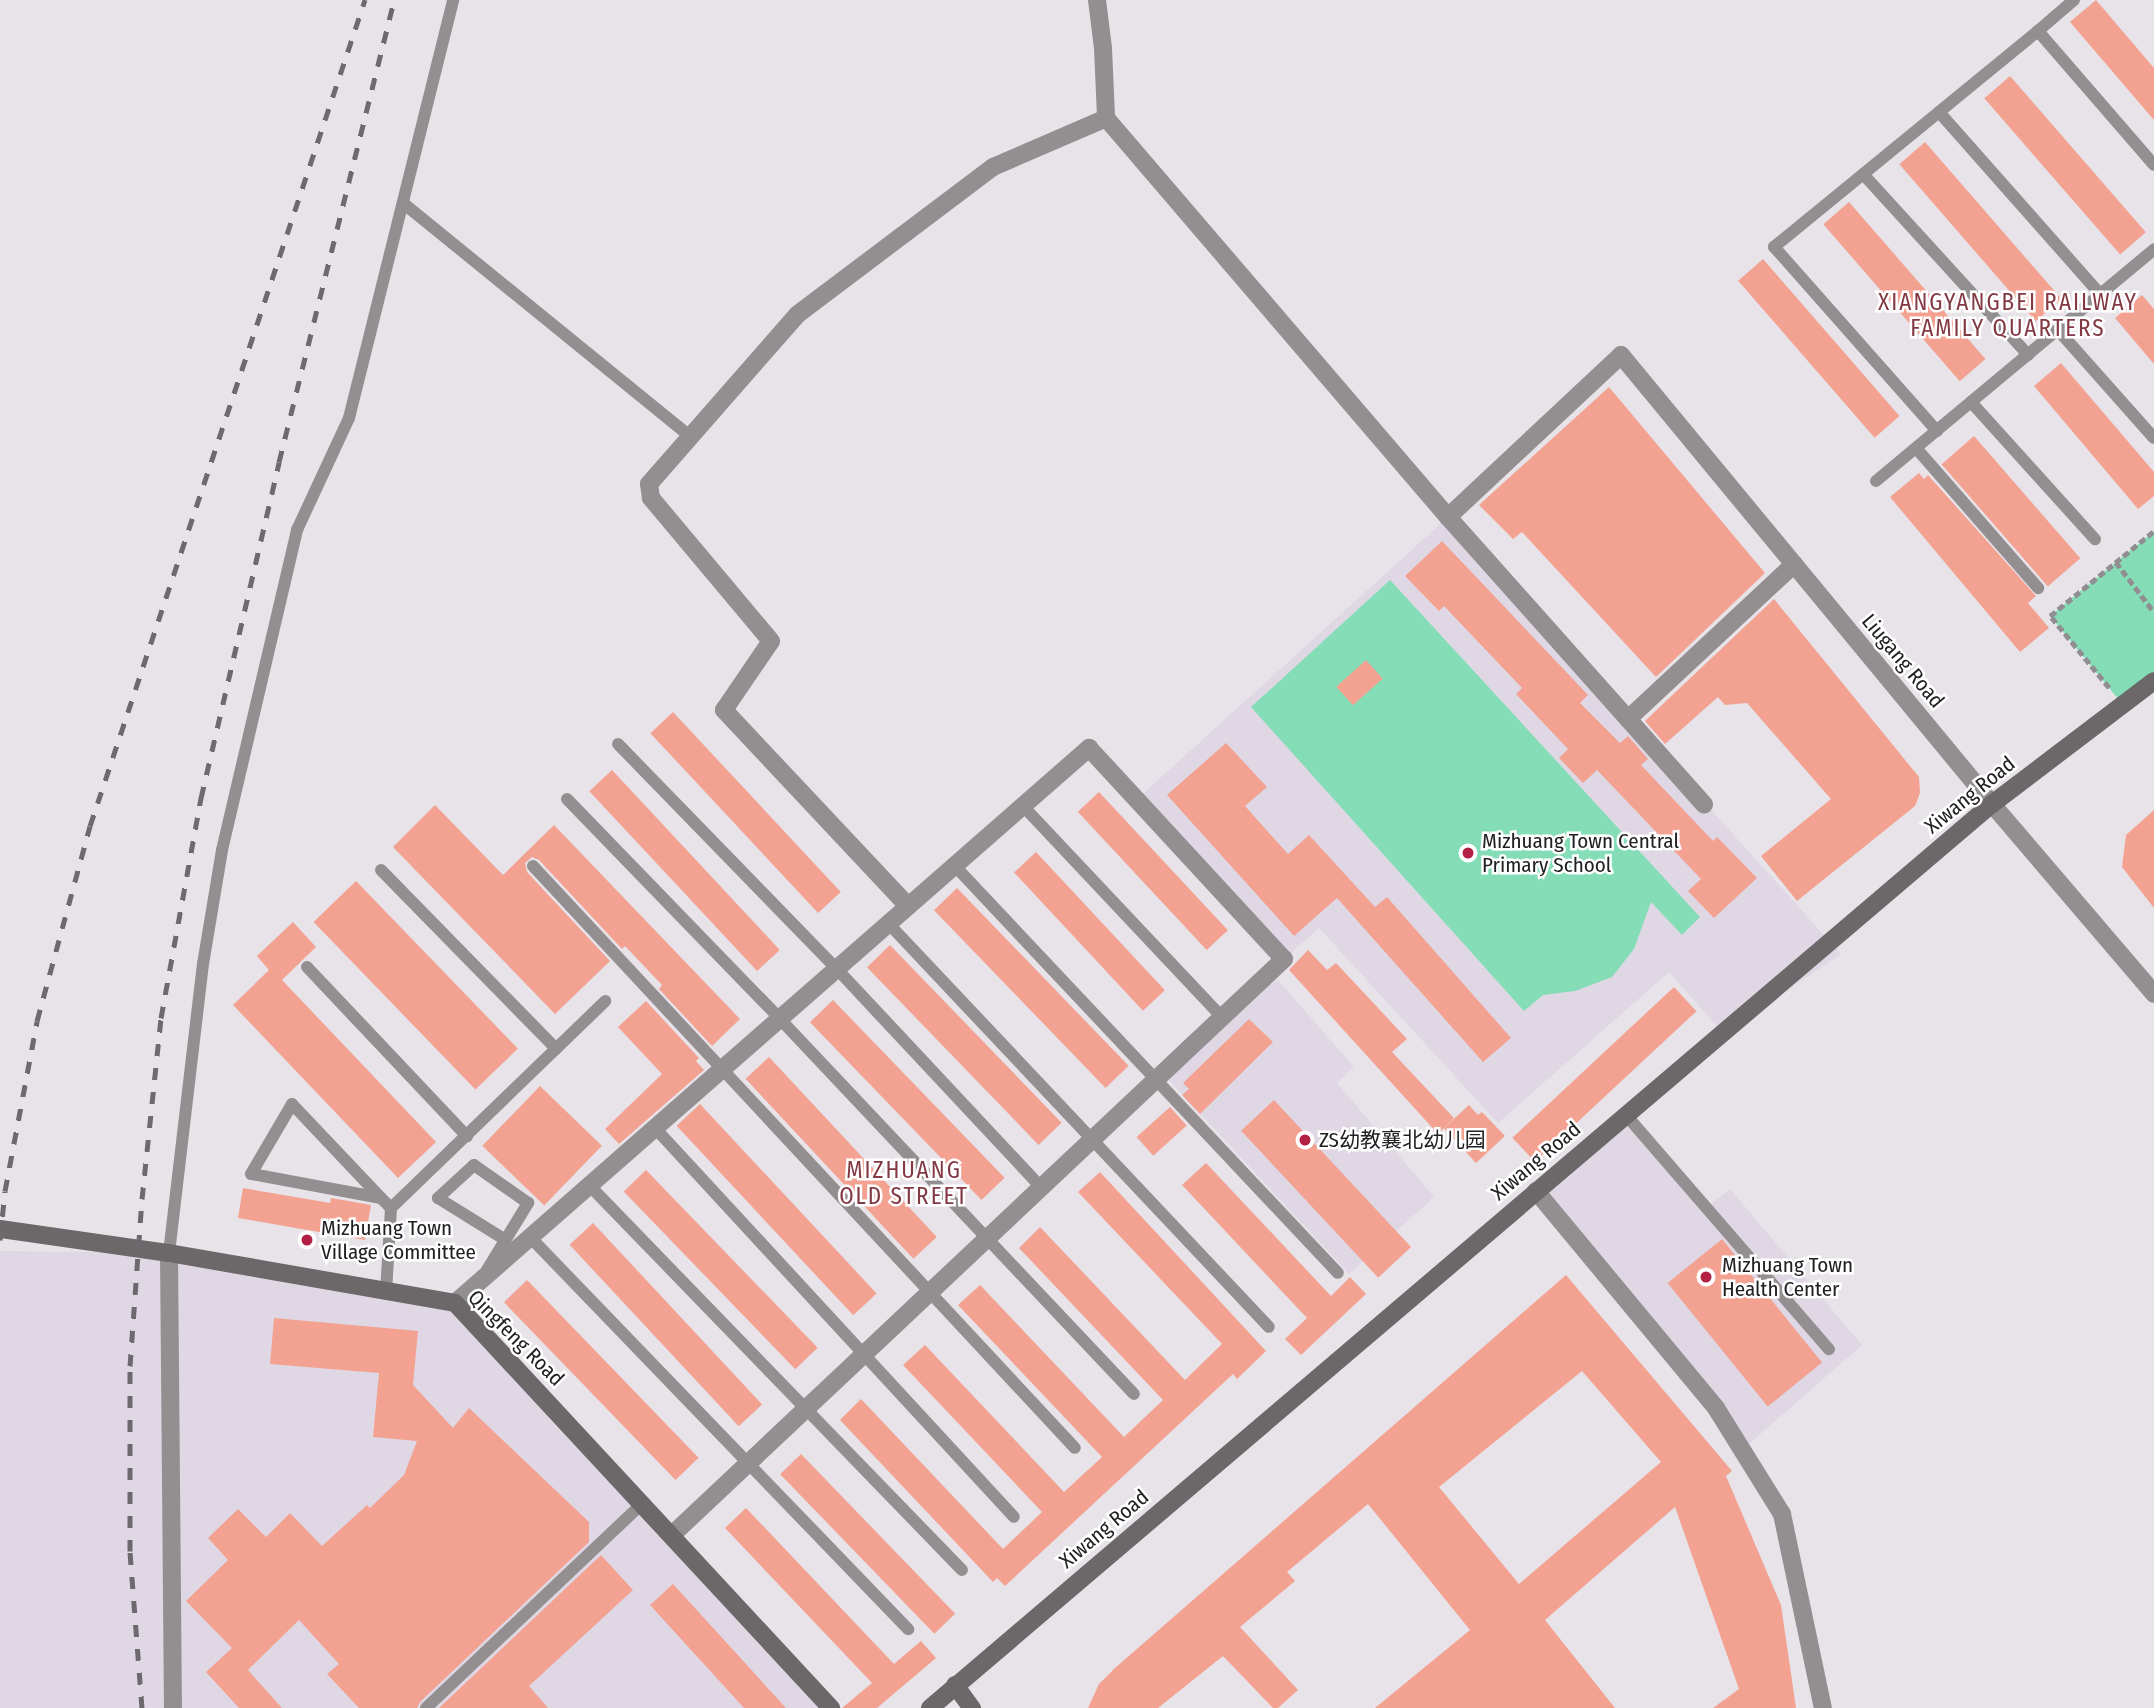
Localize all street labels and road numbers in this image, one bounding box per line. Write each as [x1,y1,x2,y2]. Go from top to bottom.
street label: Liugang Road [1856,609,1950,713]
street label: Xiwang Road [1920,751,2020,839]
street label: Xiwang Road [1486,1116,1586,1206]
street label: Qingfeng Road [463,1285,569,1391]
street label: Xiwang Road [1054,1484,1154,1574]

